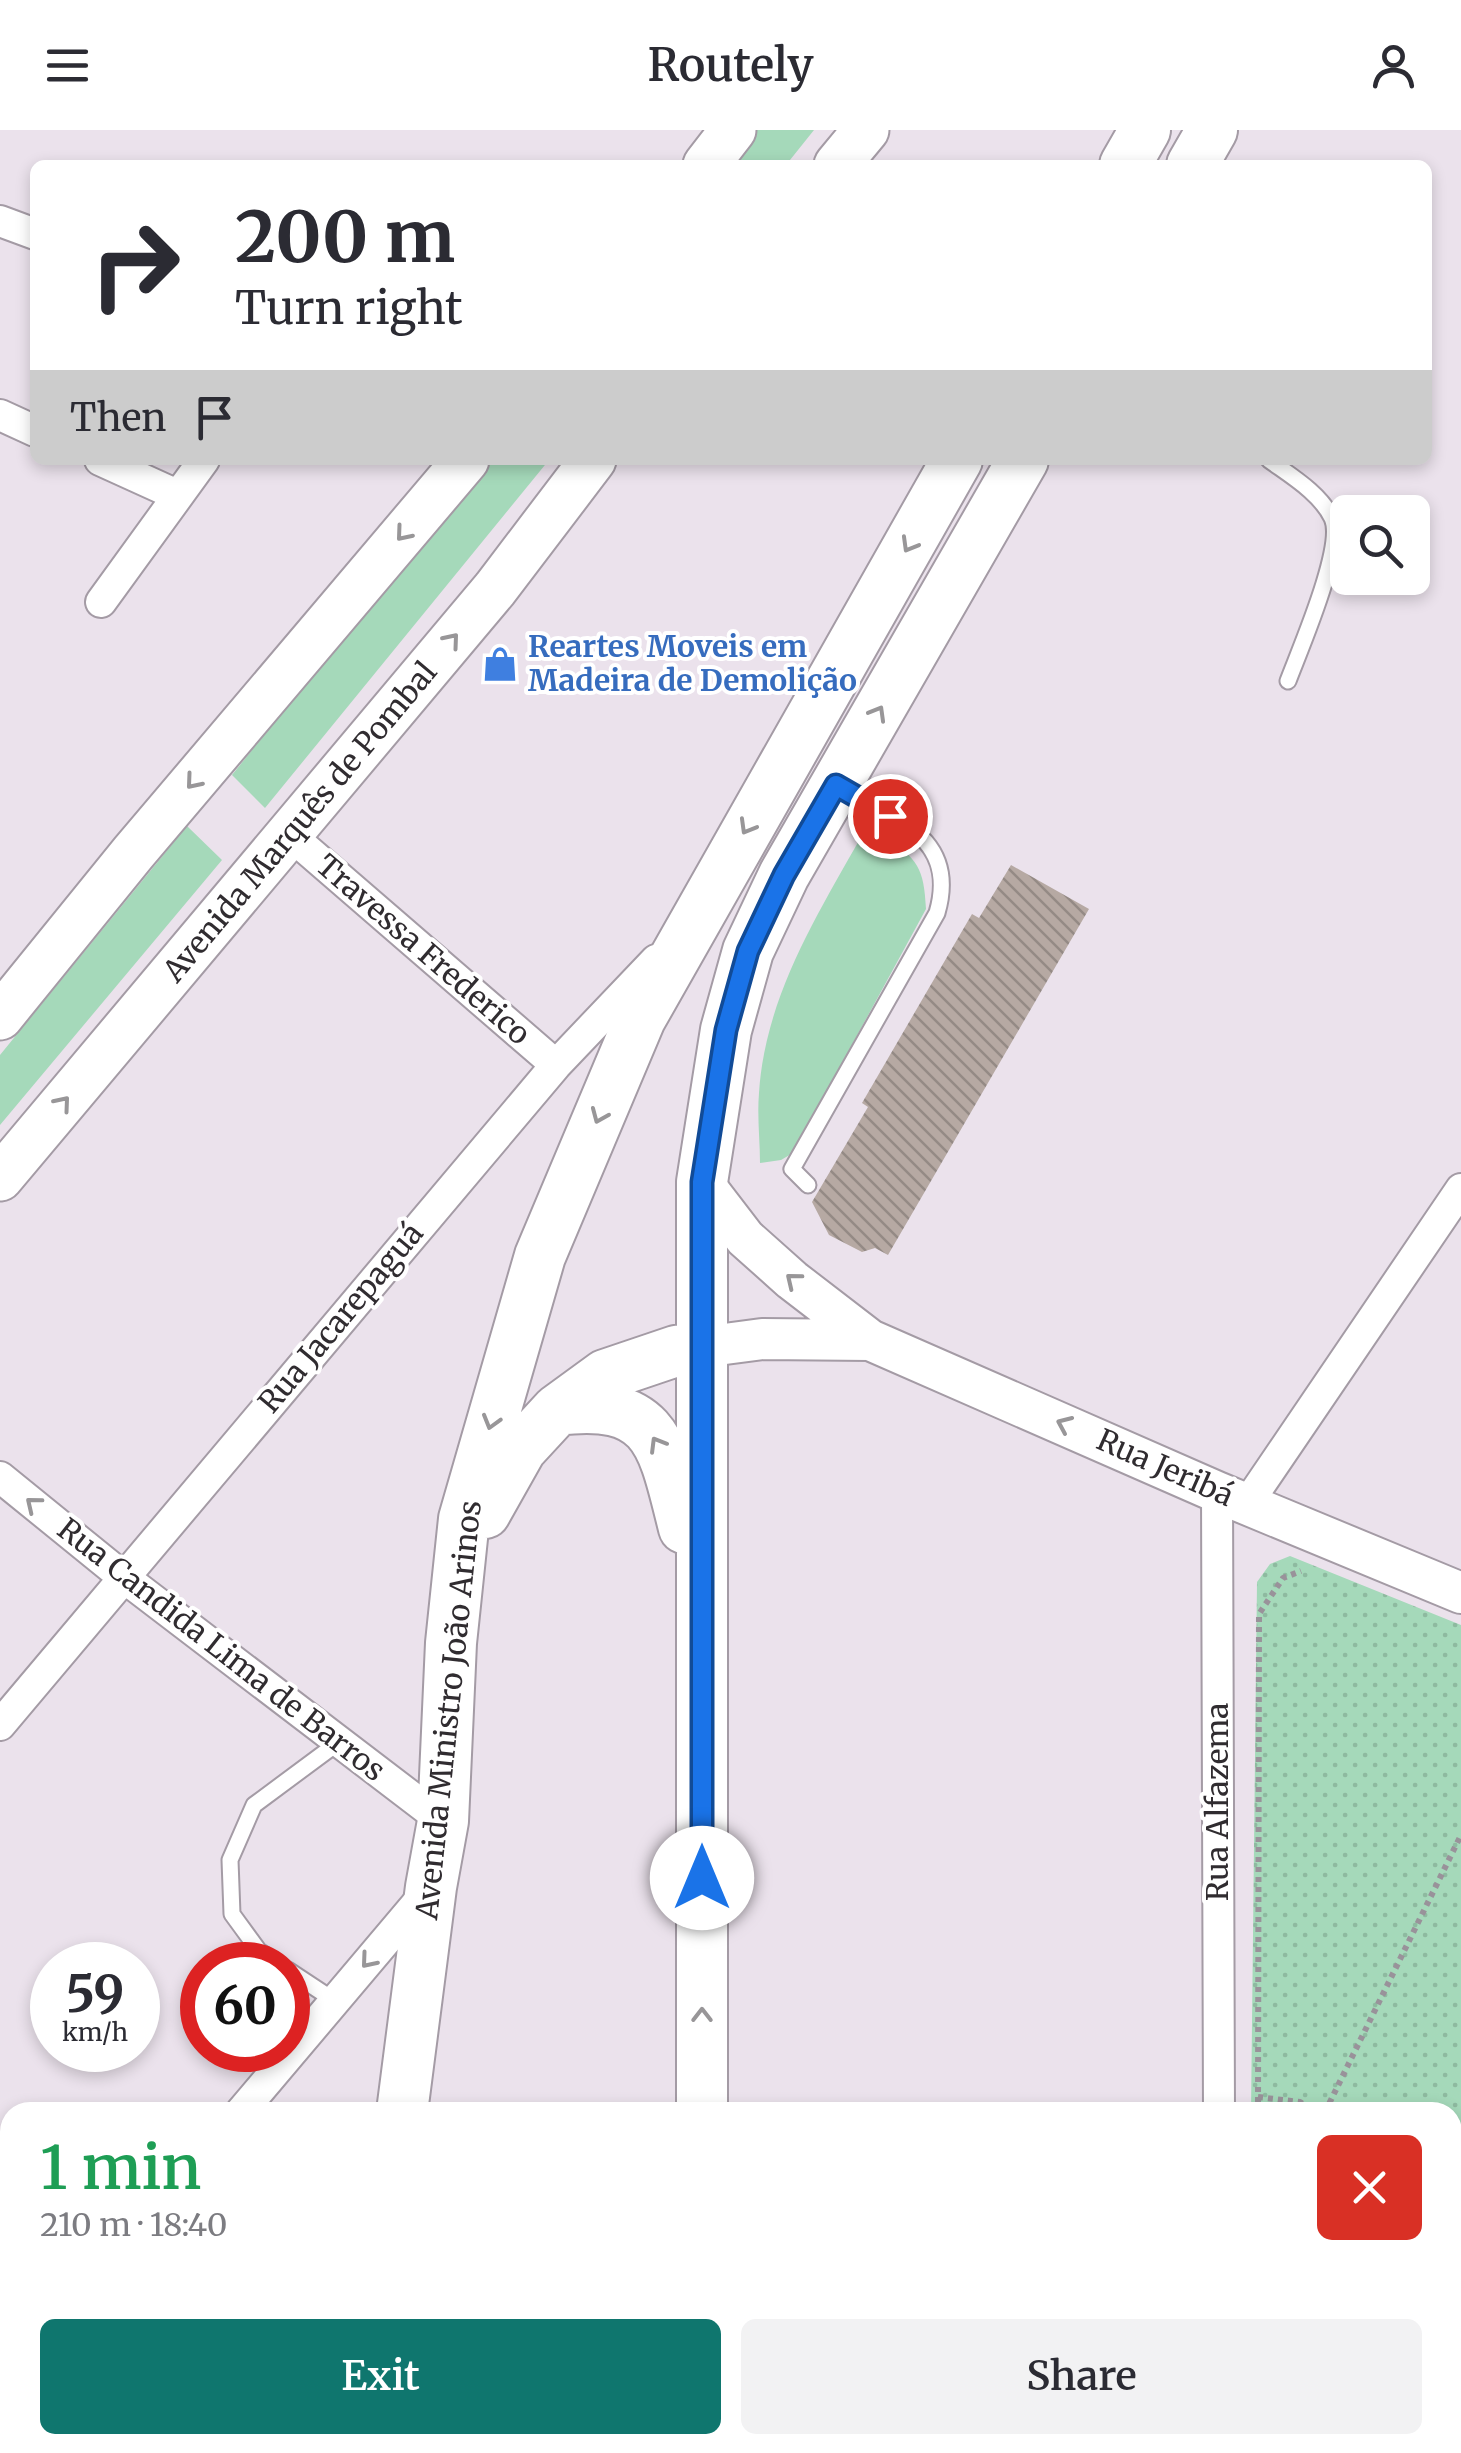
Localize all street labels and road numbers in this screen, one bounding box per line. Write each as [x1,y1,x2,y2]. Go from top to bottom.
street label: Avenida Marquês de Pombal [154,654,444,990]
street label: Travessa Frederico [309,846,538,1053]
street label: Rua Jacarepaguá [250,1215,431,1420]
street label: Rua Jeribá [1091,1420,1240,1514]
street label: Avenida Ministro João Arinos [407,1499,489,1922]
street label: Rua Candida Lima de Barros [50,1510,393,1789]
street label: Rua Alfazema [1198,1703,1236,1901]

